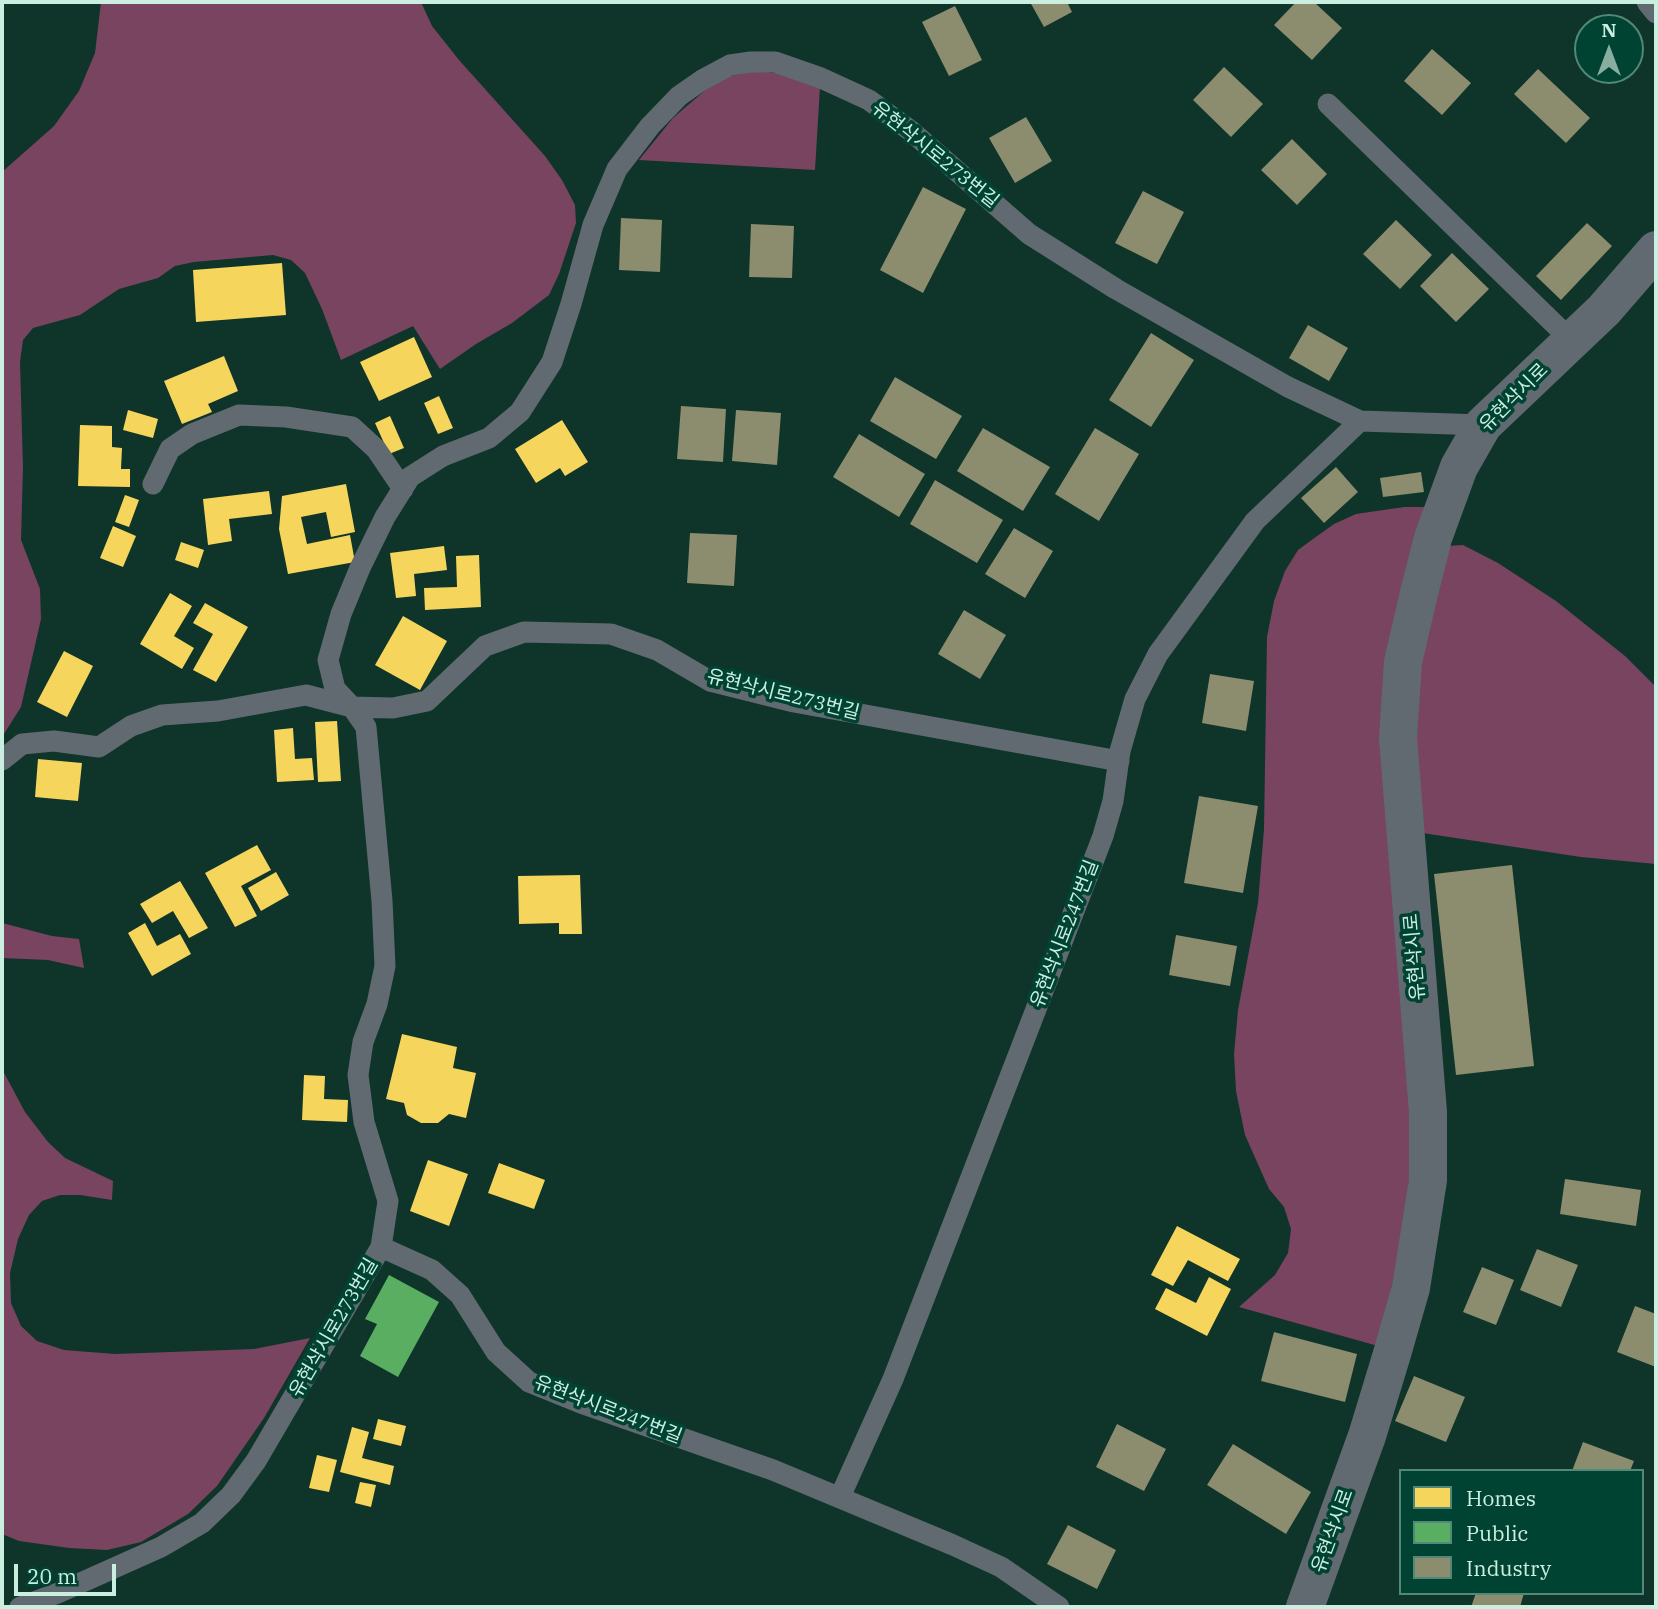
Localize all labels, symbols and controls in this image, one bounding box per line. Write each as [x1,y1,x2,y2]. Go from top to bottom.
north arrow [1574,14,1644,84]
text: N [1601,18,1617,42]
street label: 유현삭시로273번길 [867,97,1003,213]
street label: 유현삭시로 [1475,359,1553,437]
street label: 유현삭시로273번길 [704,665,862,725]
street label: 유현삭시로247번길 [1026,857,1104,1011]
street label: 유현삭시로 [1400,912,1430,1002]
street label: 유현삭시로273번길 [285,1255,383,1401]
street label: 유현삭시로247번길 [531,1371,685,1449]
legend [1399,1469,1644,1595]
text: Homes [1466,1484,1536,1512]
street label: 유현삭시로 [1307,1486,1359,1576]
text: Public [1466,1519,1528,1547]
scale bar [18,1550,119,1594]
text: Industry [1466,1554,1551,1582]
text: 20 m [27,1562,77,1590]

